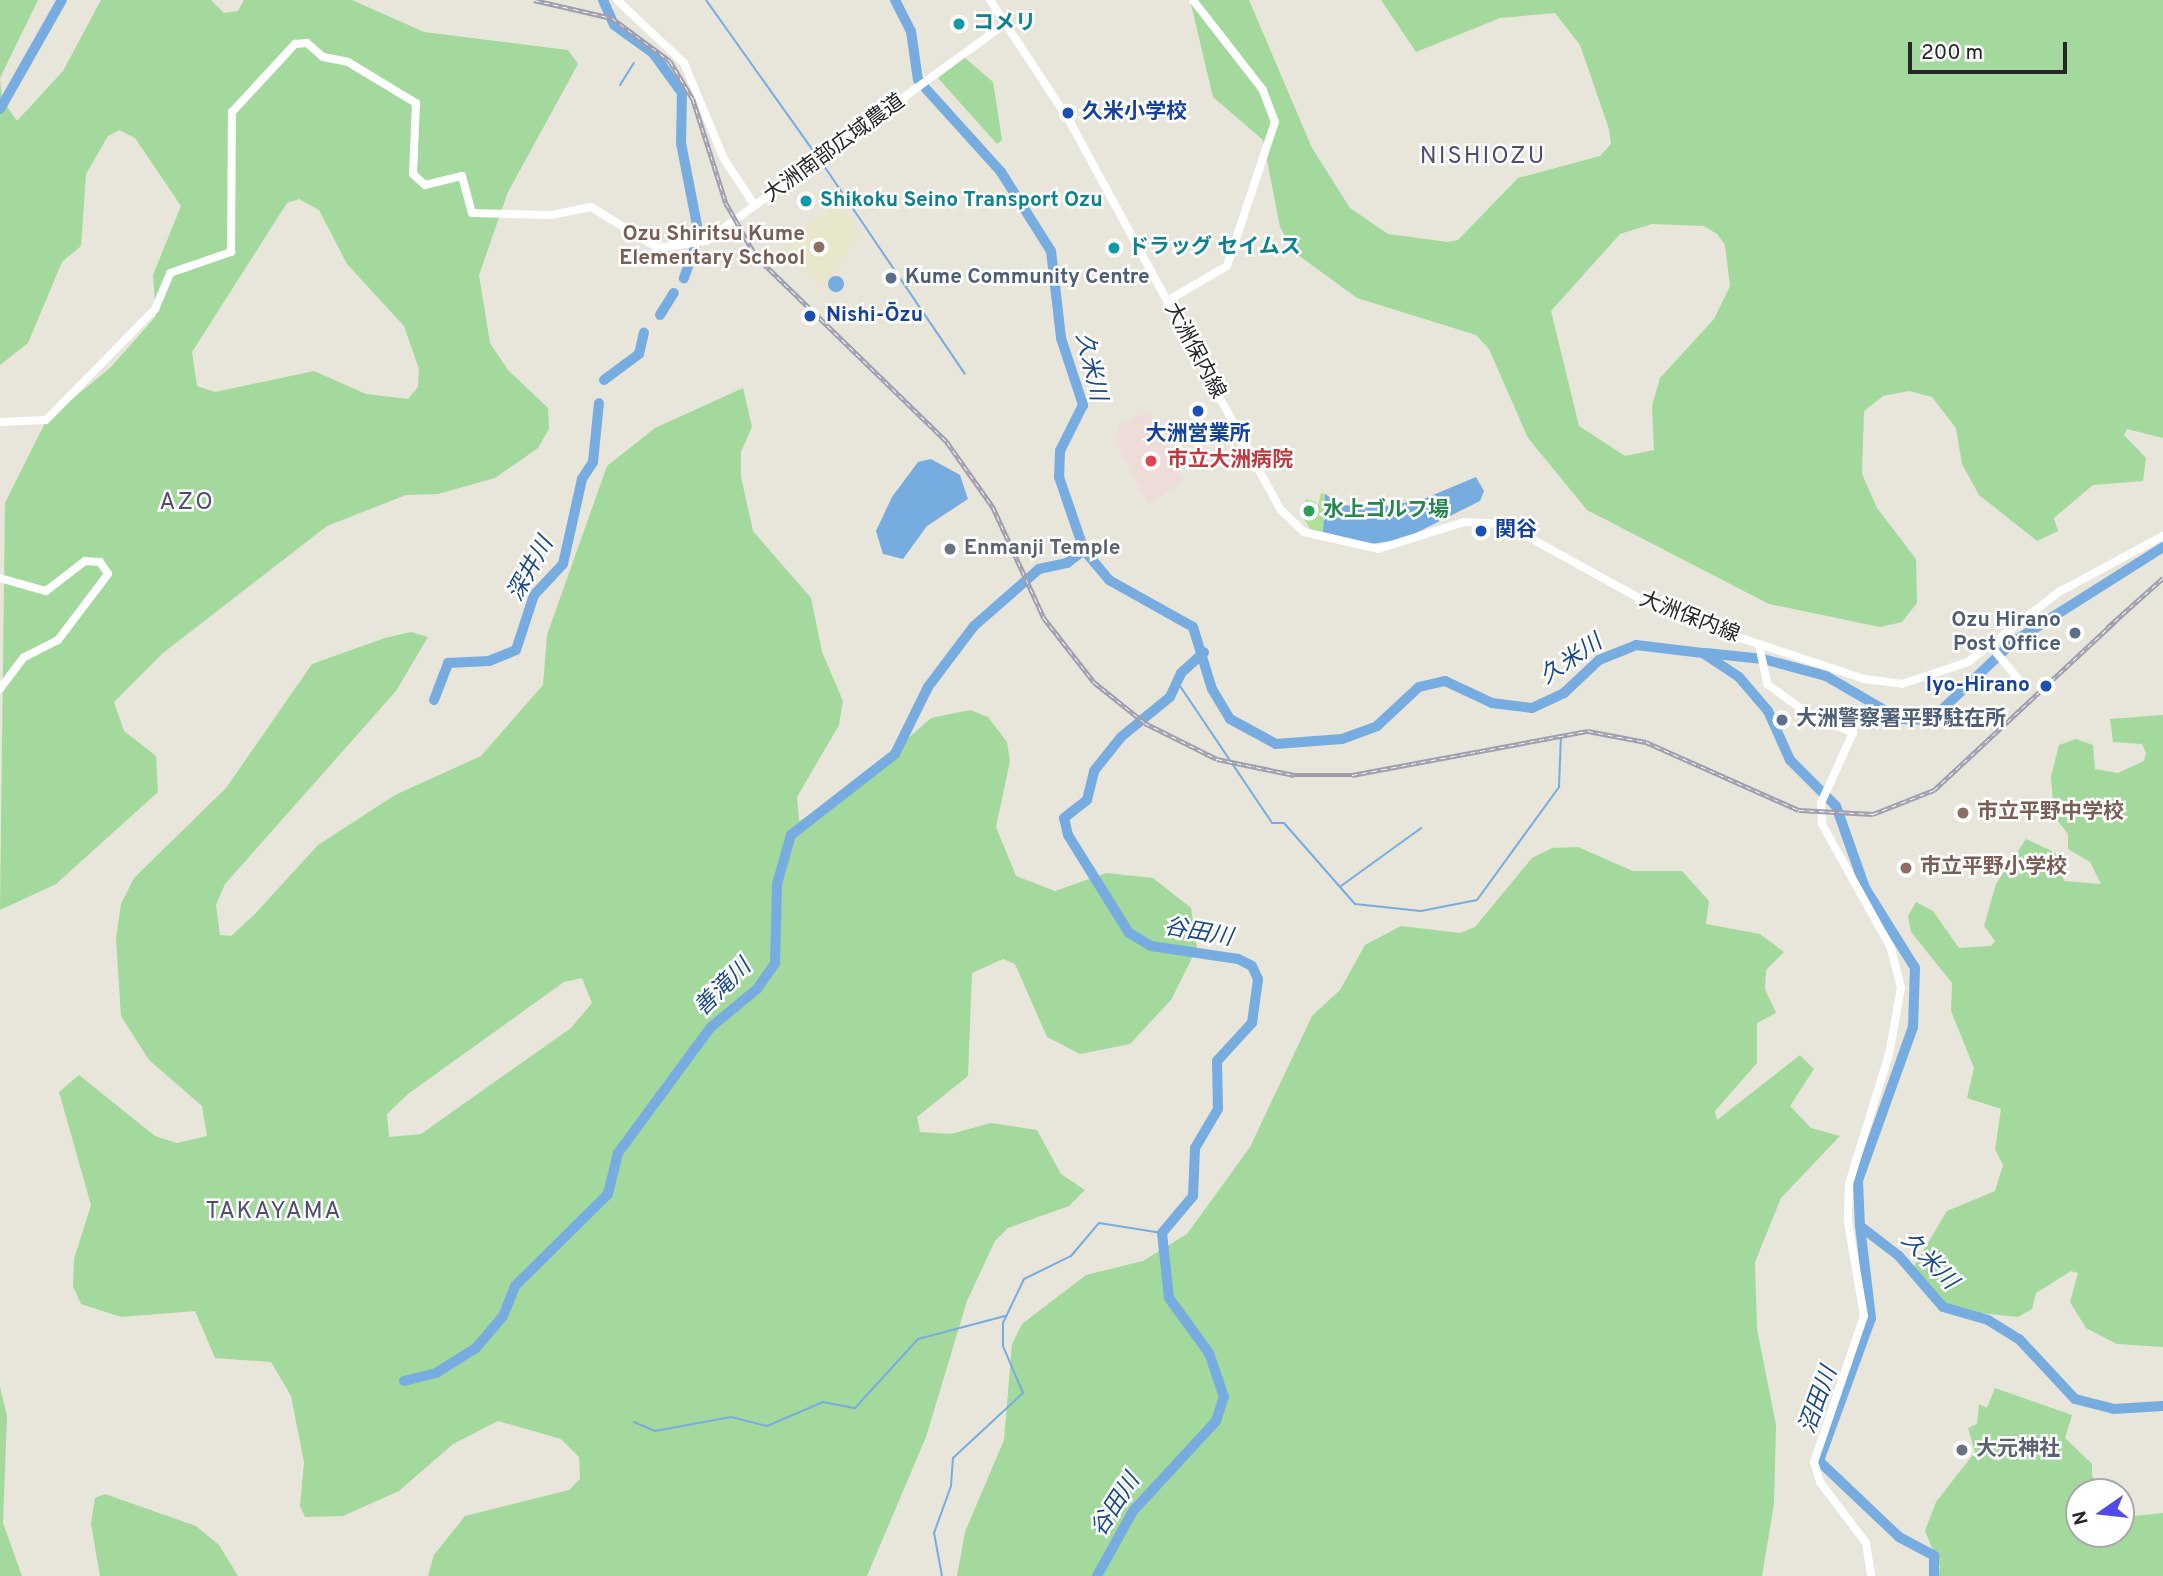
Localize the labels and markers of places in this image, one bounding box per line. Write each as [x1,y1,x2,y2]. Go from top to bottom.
place label: コメリ [973,11,1036,37]
marker: コメリ [951,16,967,32]
place label: 久米小学校 [1082,100,1187,126]
marker: 久米小学校 [1060,105,1076,121]
place label: Shikoku Seino Transport Ozu [820,188,1103,214]
marker: Shikoku Seino Transport Ozu [798,193,814,209]
place label: Ozu Shiritsu Kume Elementary School [619,222,805,272]
place label: ドラッグ セイムス [1128,235,1301,261]
marker: Ozu Shiritsu Kume Elementary School [811,239,827,255]
marker: ドラッグ セイムス [1106,240,1122,256]
place label: Kume Community Centre [905,265,1150,291]
marker: Kume Community Centre [883,270,899,286]
place label: Nishi-Ōzu [826,303,923,329]
marker: Nishi-Ōzu [800,306,820,326]
marker: 大洲営業所 [1190,403,1206,419]
place label: 大洲営業所 [1146,422,1250,448]
place label: 市立大洲病院 [1167,448,1293,474]
marker: 市立大洲病院 [1141,451,1161,471]
place label: 水上ゴルフ場 [1323,498,1449,524]
marker: 水上ゴルフ場 [1301,503,1317,519]
place label: 関谷 [1495,518,1537,544]
marker: 関谷 [1473,523,1489,539]
place label: Enmanji Temple [964,536,1120,562]
marker: Enmanji Temple [942,541,958,557]
place label: Ozu Hirano Post Office [1951,608,2061,658]
marker: Ozu Hirano Post Office [2067,625,2083,641]
place label: Iyo-Hirano [1926,673,2030,699]
marker: Iyo-Hirano [2036,676,2056,696]
place label: 大洲警察署平野駐在所 [1796,707,2006,733]
marker: 大洲警察署平野駐在所 [1774,712,1790,728]
place label: 市立平野中学校 [1977,800,2124,826]
marker: 市立平野中学校 [1955,805,1971,821]
place label: 市立平野小学校 [1920,855,2067,881]
marker: 市立平野小学校 [1898,860,1914,876]
place label: 大元神社 [1976,1437,2060,1463]
marker: 大元神社 [1954,1442,1970,1458]

